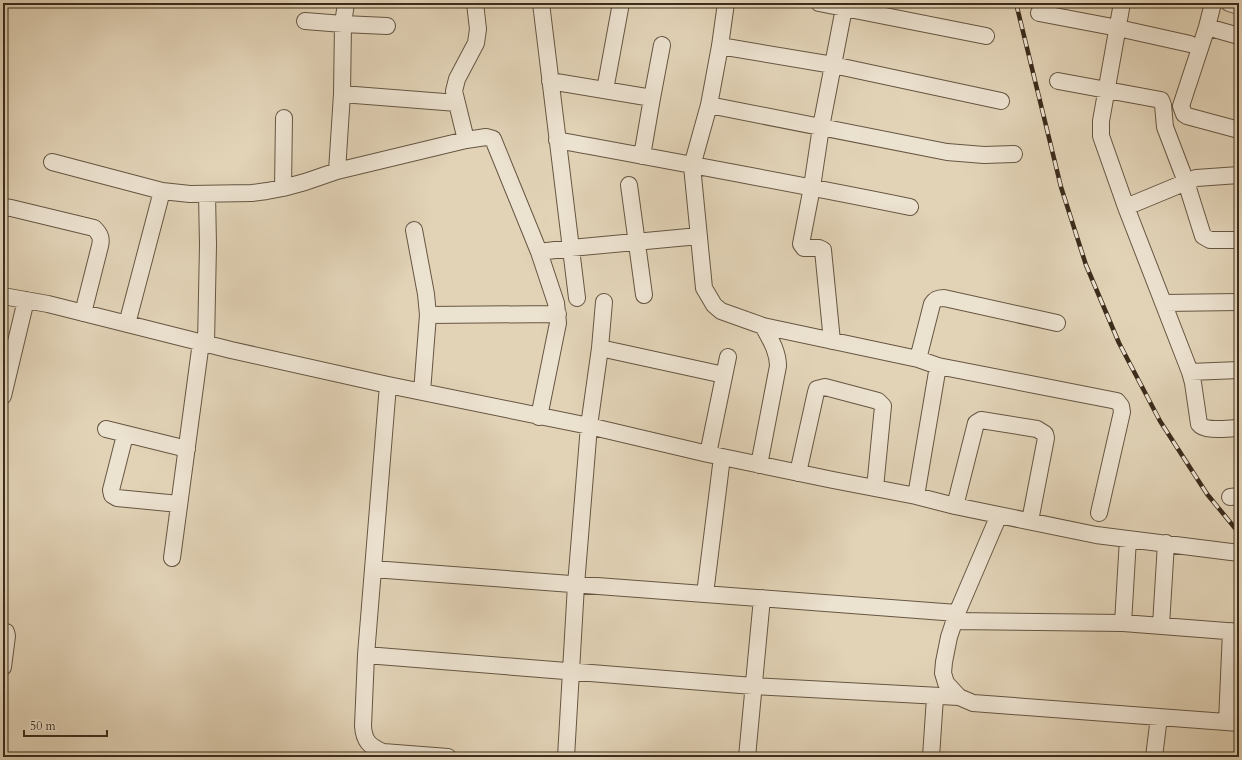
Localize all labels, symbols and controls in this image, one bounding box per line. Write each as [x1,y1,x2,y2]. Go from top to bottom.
scale bar [24,712,107,738]
text: 50 m [30,718,57,734]

